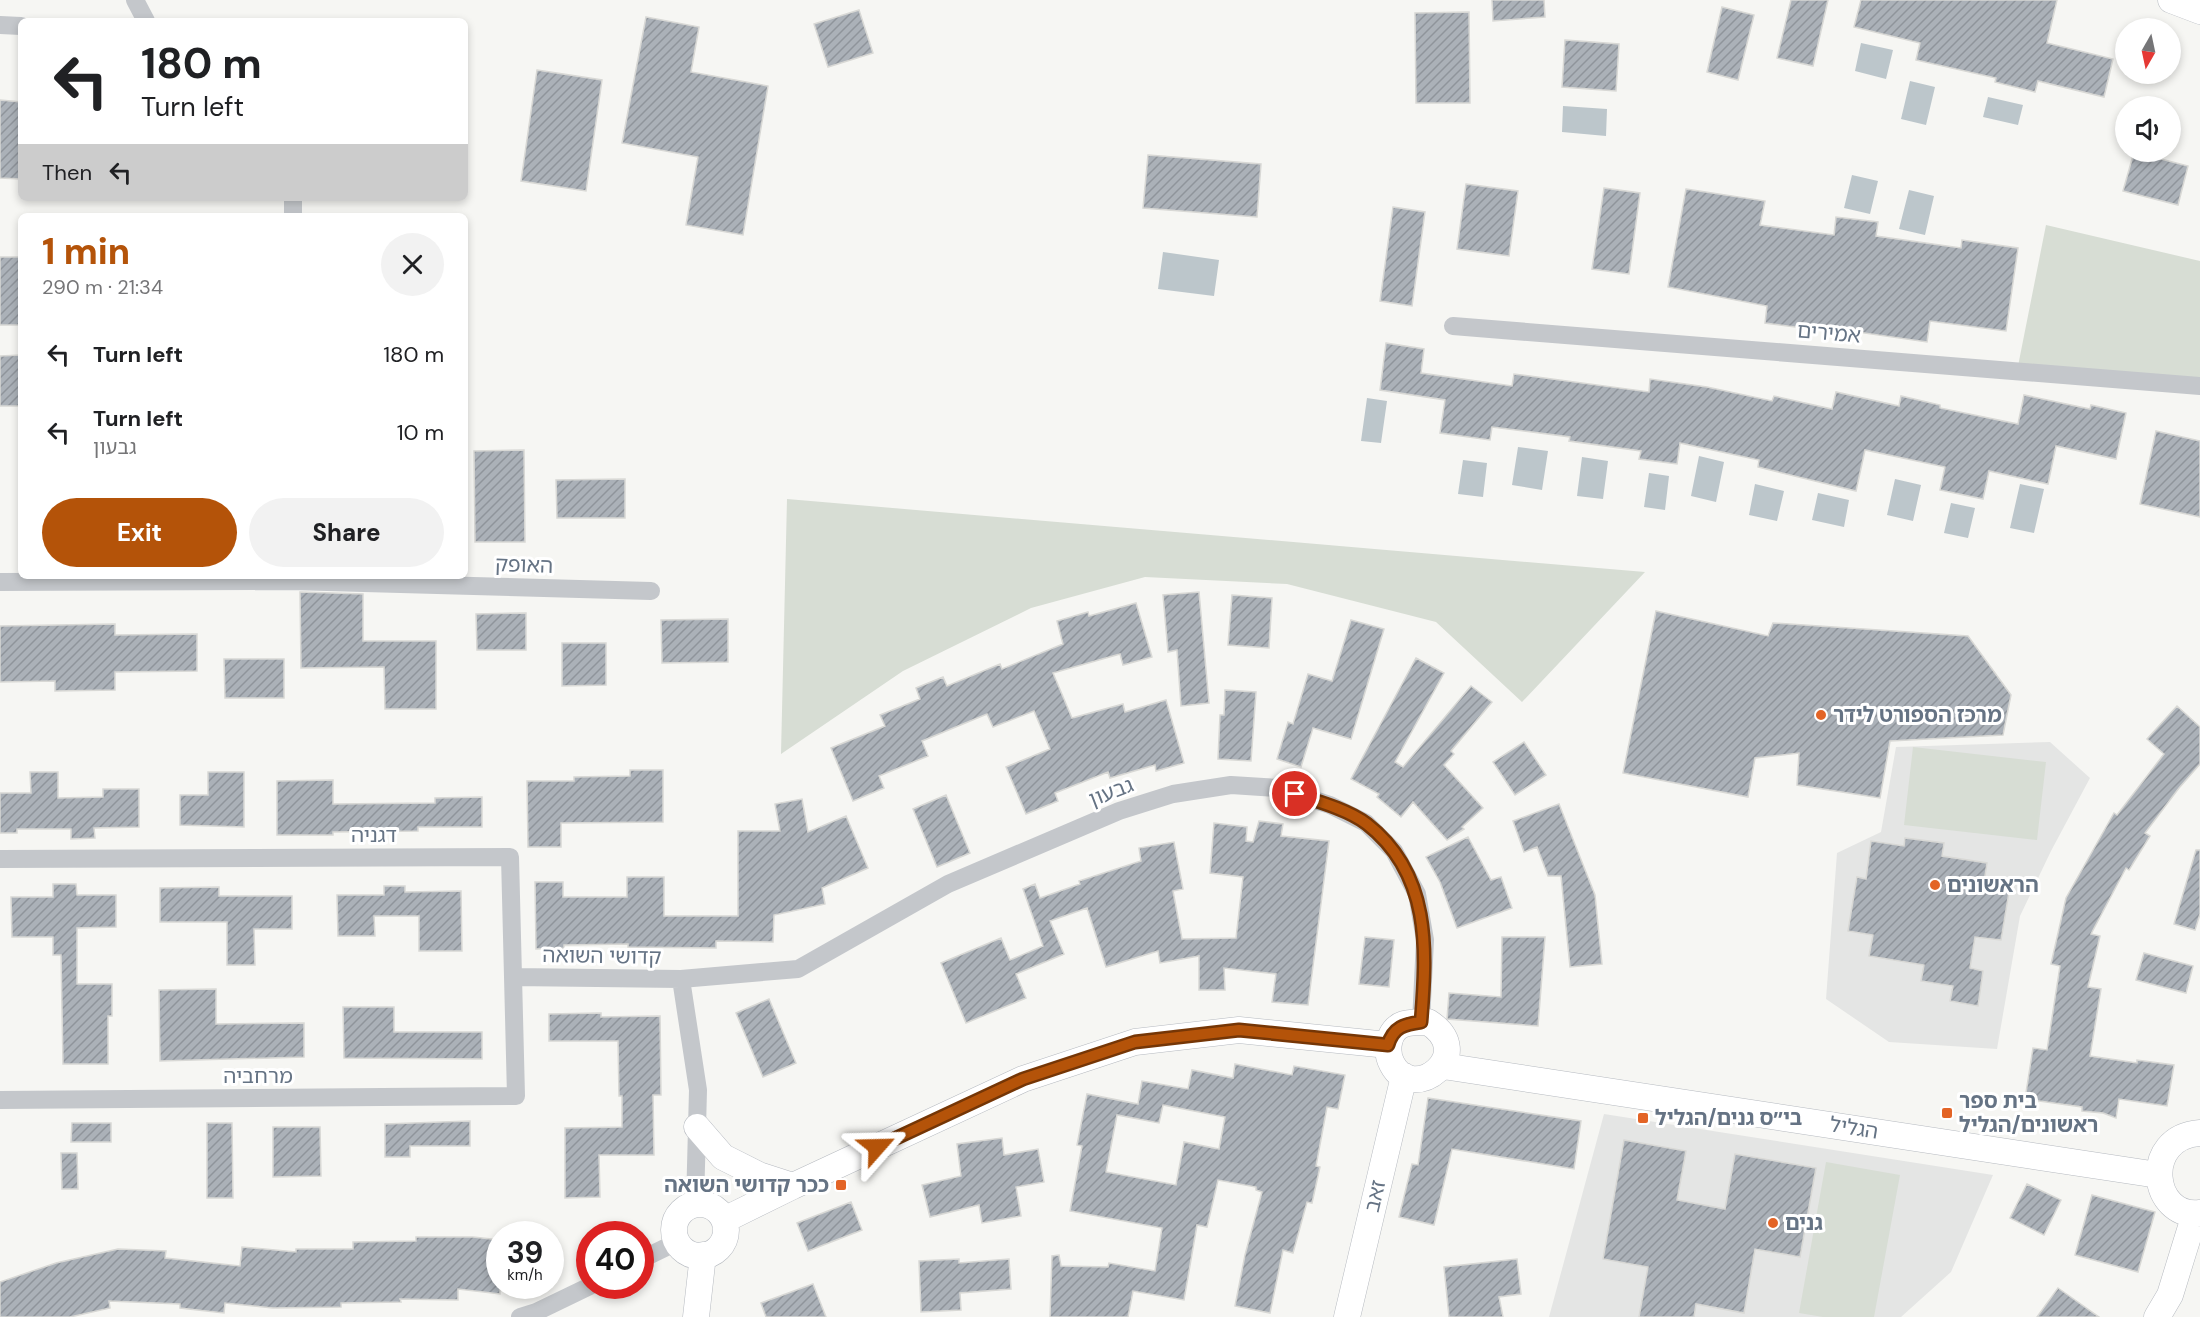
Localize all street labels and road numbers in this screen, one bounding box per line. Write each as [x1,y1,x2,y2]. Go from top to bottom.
street label: אמירים [1796,316,1862,350]
street label: האופק [494,550,554,580]
street label: גבעון [1085,771,1137,813]
street label: דגניה [351,821,397,849]
street label: קדושי השואה [542,941,662,971]
street label: מרחביה [223,1062,293,1090]
street label: הגליל [1828,1110,1880,1146]
street label: זאב [1358,1177,1392,1215]

